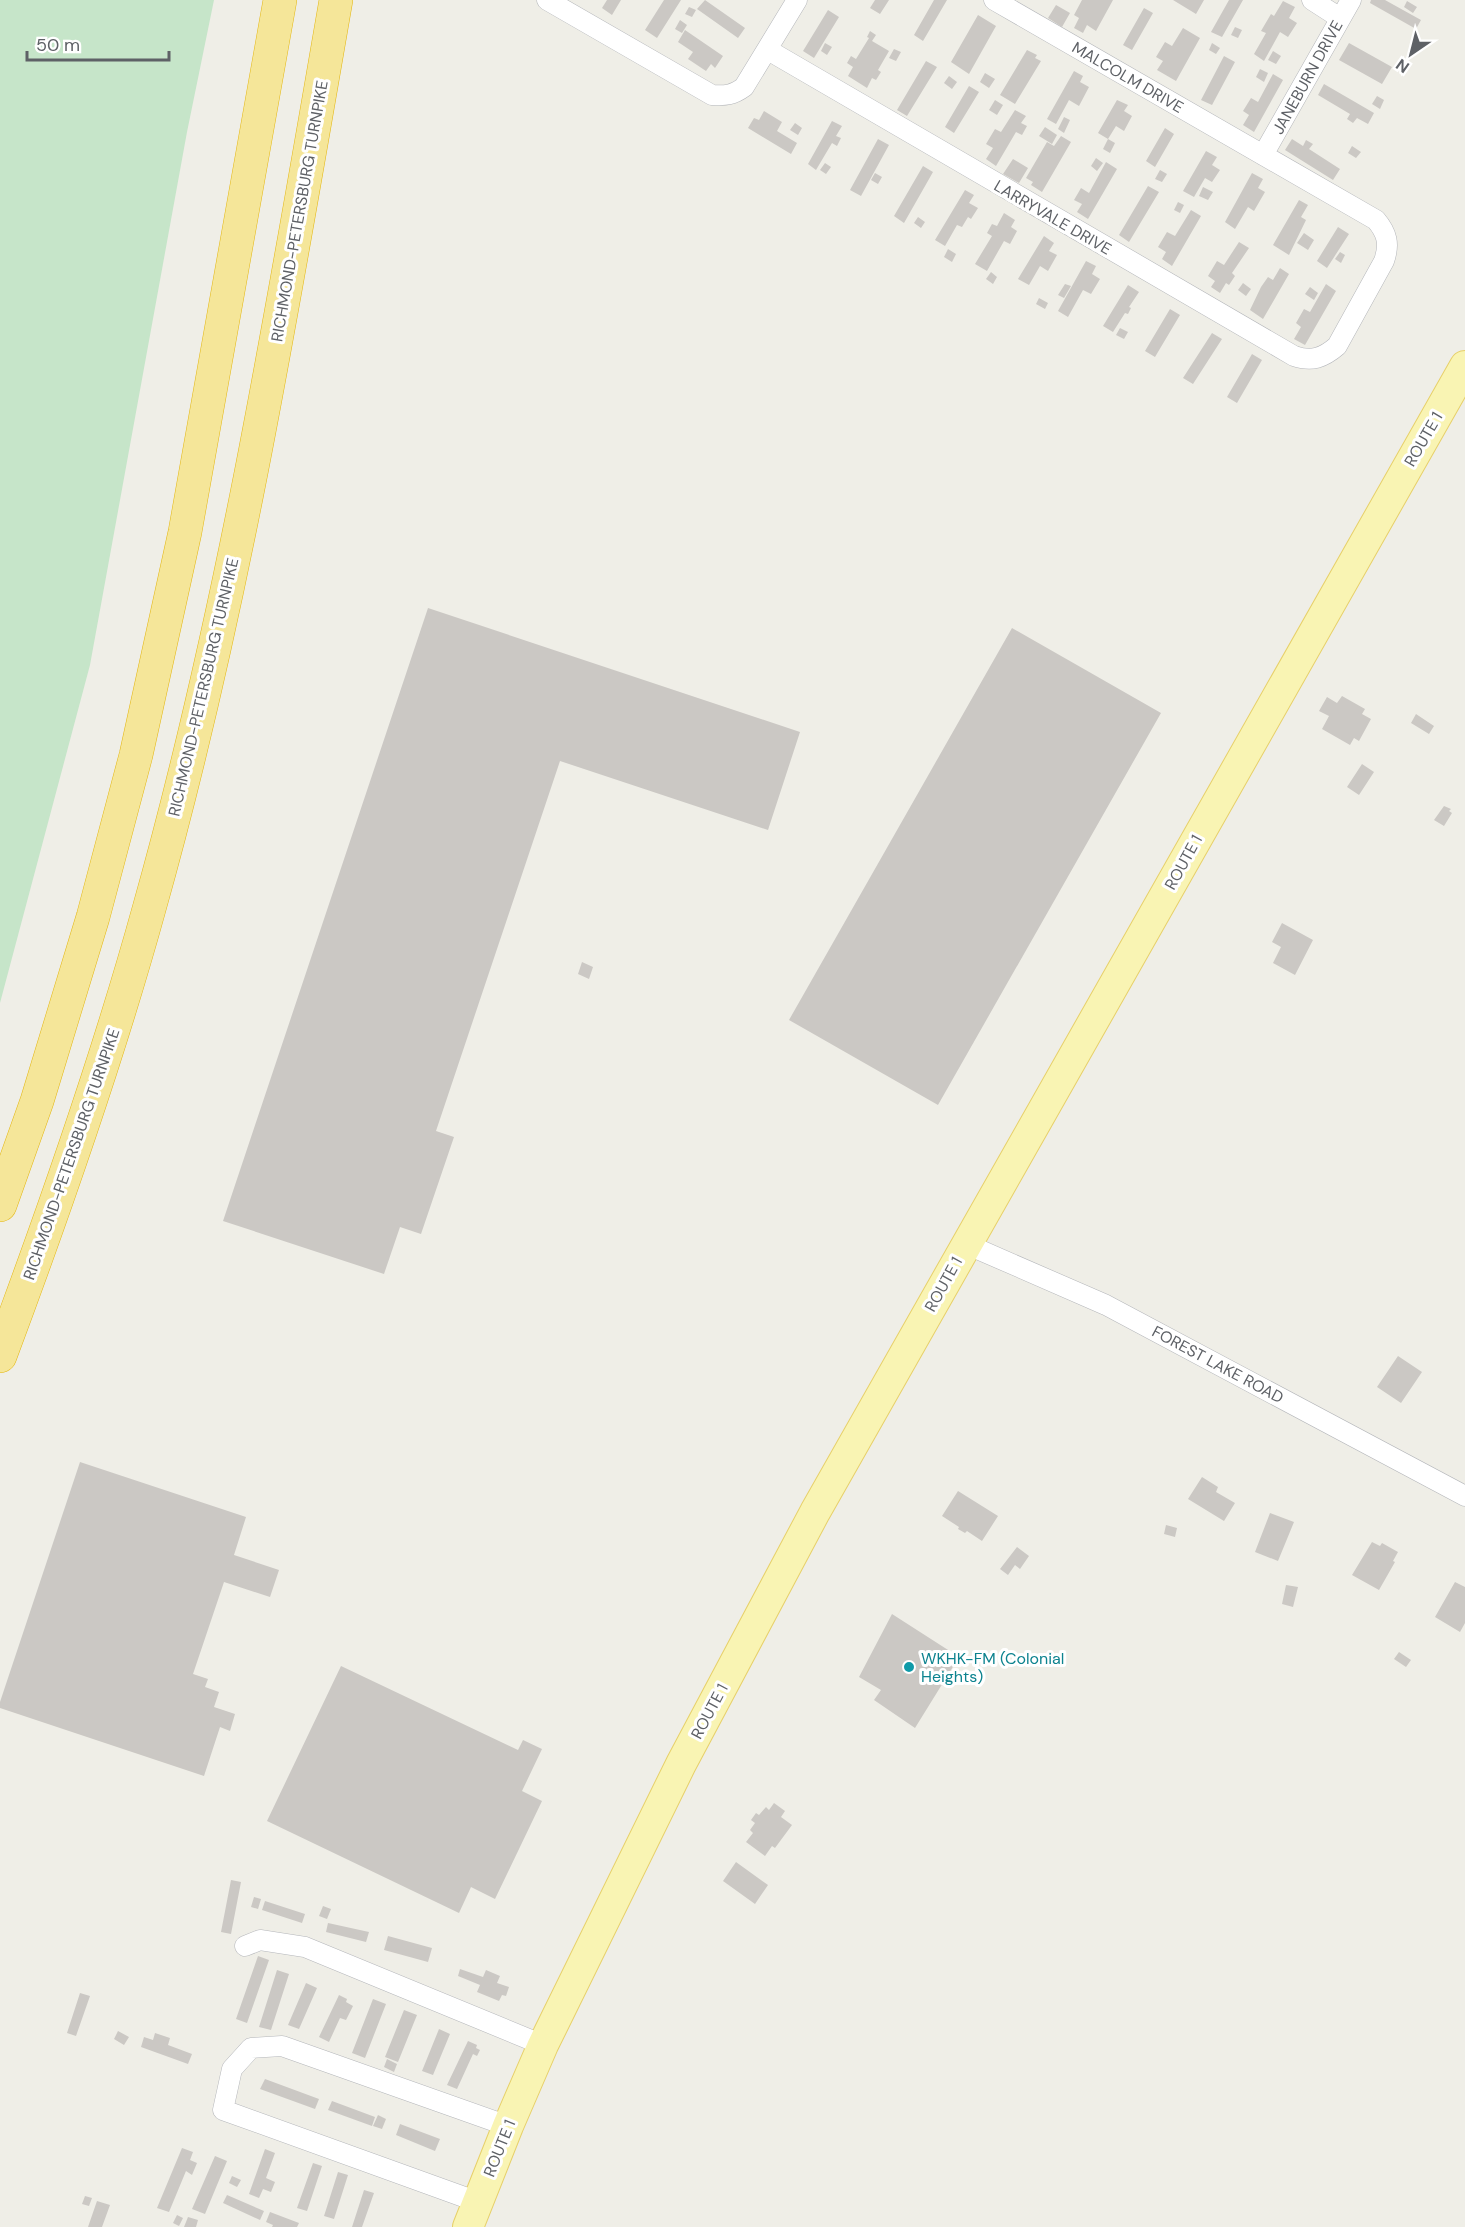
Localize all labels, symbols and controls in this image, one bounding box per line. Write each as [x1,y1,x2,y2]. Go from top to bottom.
street label: JANEBURN DRIVE [1267,17,1347,138]
scale bar [27,24,170,62]
north arrow [1381,24,1441,84]
text: 50 m [36,33,80,57]
street label: MALCOLM DRIVE [1068,37,1187,118]
text: N [1392,54,1413,78]
street label: RICHMOND-PETERSBURG TURNPIKE [266,79,333,343]
street label: LARRYVALE DRIVE [990,175,1115,260]
street label: ROUTE 1 [1399,408,1447,470]
street label: RICHMOND-PETERSBURG TURNPIKE [163,556,243,818]
street label: ROUTE 1 [1160,831,1207,893]
street label: RICHMOND-PETERSBURG TURNPIKE [18,1026,124,1283]
street label: ROUTE 1 [920,1253,967,1315]
street label: FOREST LAKE ROAD [1148,1321,1287,1408]
place label: WKHK-FM (Colonial Heights) [921,1648,1064,1687]
marker: WKHK-FM (Colonial Heights) [902,1660,916,1674]
street label: ROUTE 1 [686,1680,733,1742]
street label: ROUTE 1 [479,2117,520,2180]

